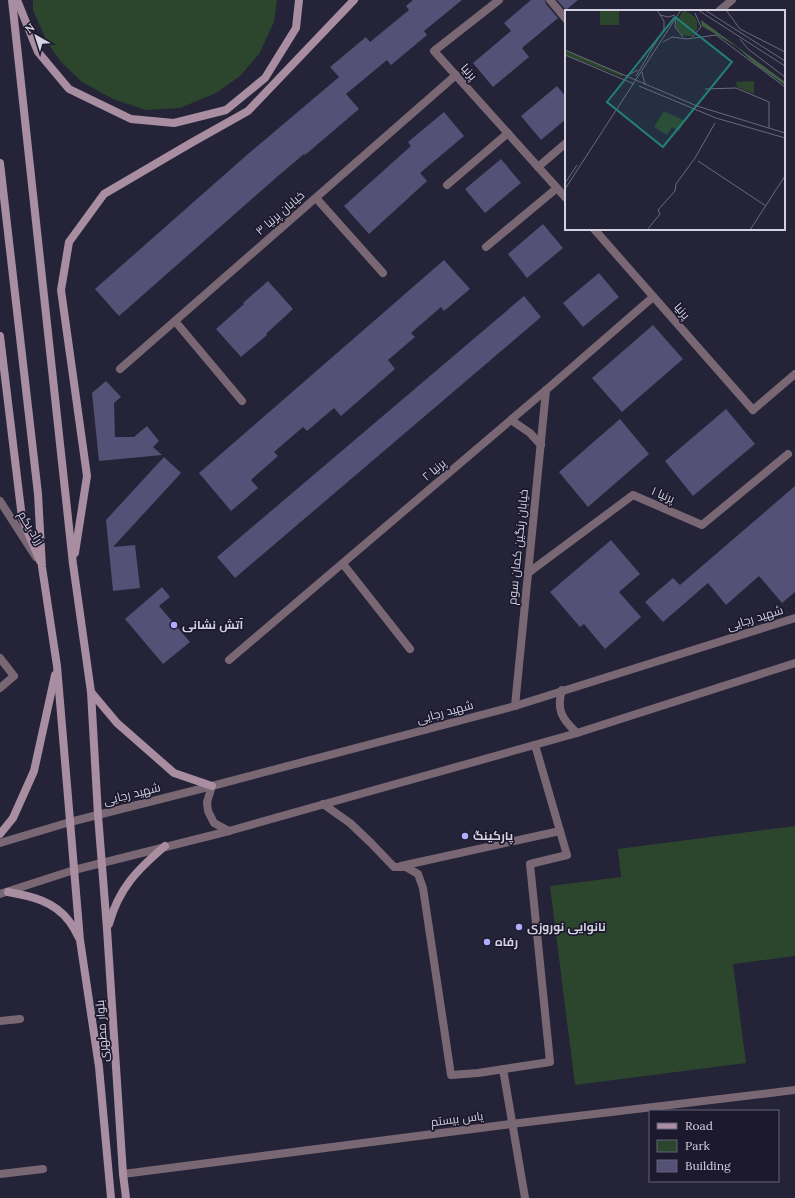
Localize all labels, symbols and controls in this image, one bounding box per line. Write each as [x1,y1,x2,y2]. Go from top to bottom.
inset map [565,10,785,230]
north arrow [16,16,56,56]
text: N [22,20,38,36]
street label: پرنیا [457,60,481,85]
street label: خیابان پرنیا ۳ [252,187,309,239]
street label: پرنیا [670,299,694,324]
street label: پرنیا ۲ [419,455,451,485]
street label: پرنیا ۱ [648,483,678,508]
street label: خیابان رنگین کمان سوم [504,488,532,606]
street label: زراد یکم [14,508,48,548]
street label: شهید رجایی [725,602,785,633]
place label: آتش نشانی [182,617,244,633]
marker: آتش نشانی [169,620,179,630]
street label: شهید رجایی [415,697,475,726]
street label: شهید رجایی [102,779,162,808]
place label: پارکینگ [473,828,514,845]
marker: پارکینگ [460,831,470,841]
place label: نانوایی نوروزی [527,919,606,935]
marker: نانوایی نوروزی [514,922,524,932]
place label: رفاه [495,934,518,950]
marker: رفاه [482,937,492,947]
street label: بلوار مطهری [92,999,111,1063]
street label: یاس بیستم [430,1108,485,1130]
legend [649,1110,779,1182]
text: Road [685,1118,713,1133]
text: Park [685,1138,711,1153]
text: Building [685,1158,731,1173]

